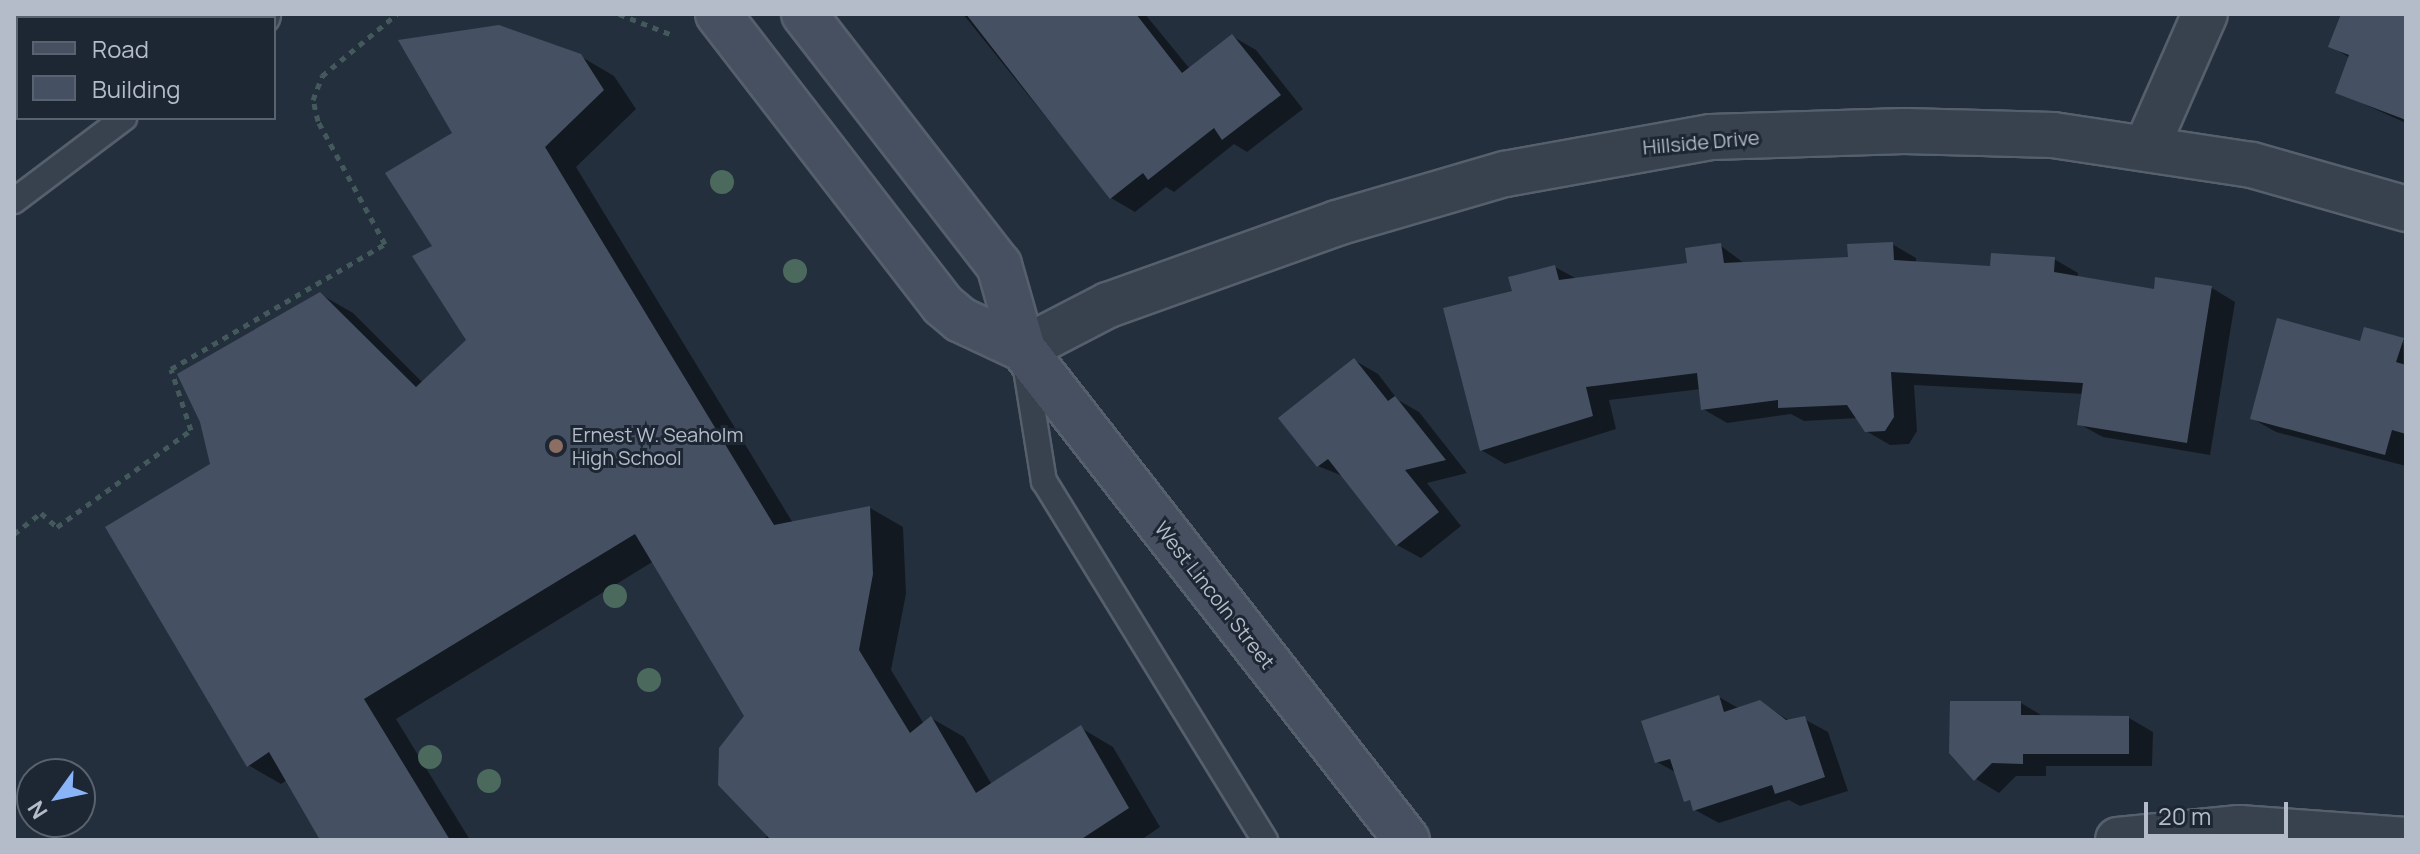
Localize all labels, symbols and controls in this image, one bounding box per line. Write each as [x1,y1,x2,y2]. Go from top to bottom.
legend [16,16,276,120]
text: Road [92,32,149,65]
text: Building [92,72,180,105]
street label: Hillside Drive [1642,125,1760,159]
place label: Ernest W. Seaholm High School [572,422,743,469]
marker: Ernest W. Seaholm High School [547,437,565,455]
street label: West Lincoln Street [1150,517,1280,673]
north arrow [16,758,96,838]
scale bar [2148,786,2292,836]
text: N [21,795,54,825]
text: 20 m [2158,799,2211,832]

